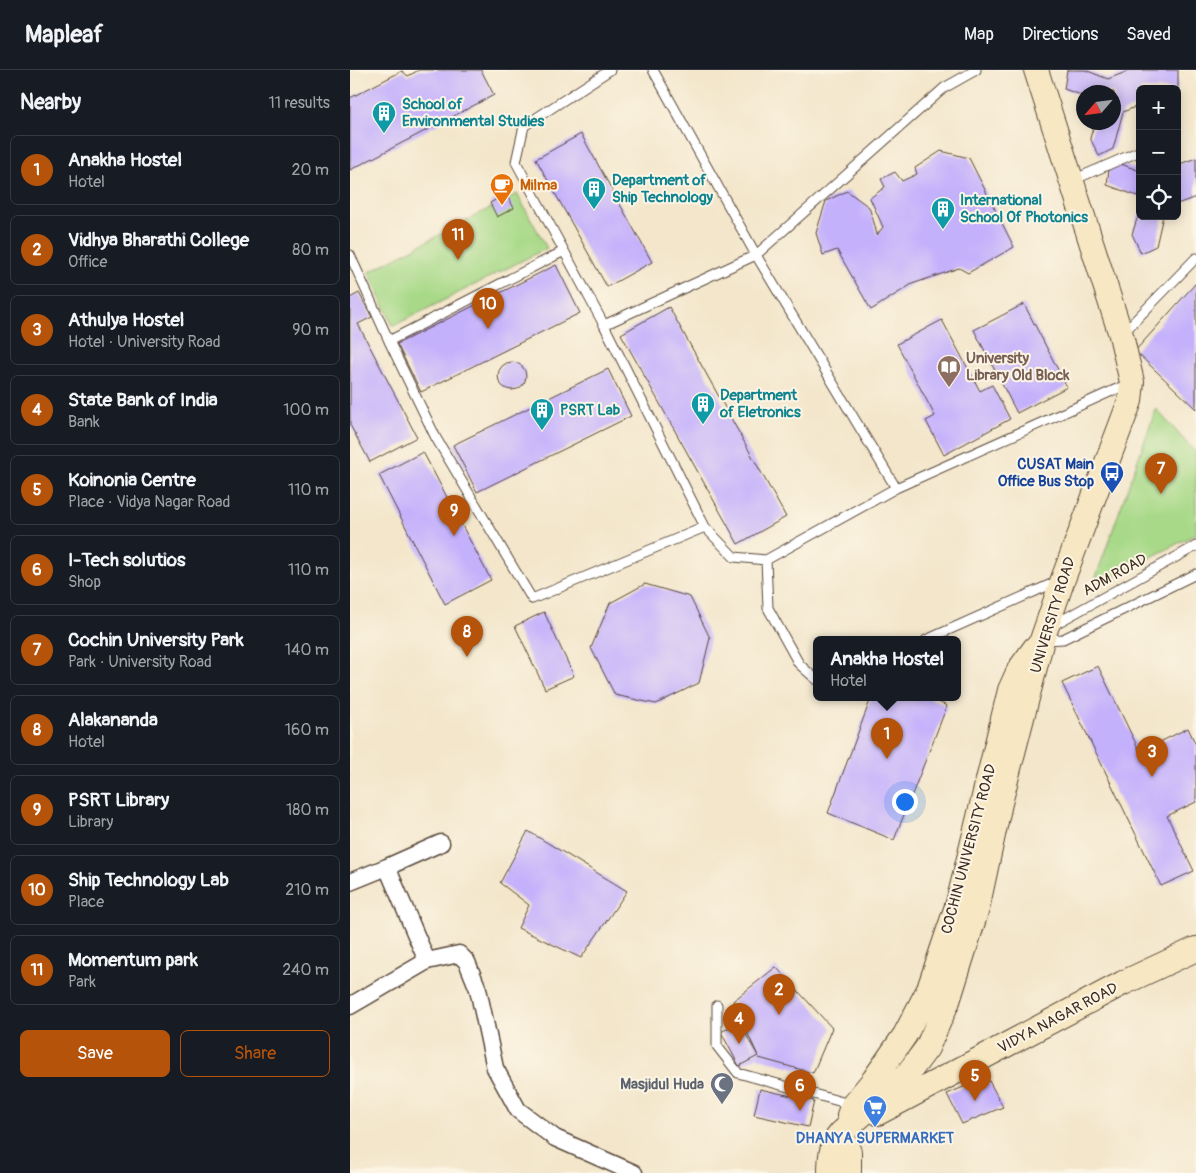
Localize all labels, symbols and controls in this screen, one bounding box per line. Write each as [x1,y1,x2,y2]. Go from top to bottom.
text: Mapleaf [25,20,103,49]
text: Map [964,23,994,46]
text: Directions [1022,23,1098,46]
text: Saved [1126,23,1171,46]
north arrow [1076,85,1121,130]
map controls [1136,85,1181,220]
button: + [1136,85,1181,130]
text: Nearby [20,89,81,116]
text: 11 results [268,93,330,113]
place label: School of Environmental Studies [402,95,545,131]
building icon: School of Environmental Studies [371,100,397,134]
button: − [1136,130,1181,175]
text: Anakha Hostel [68,148,182,172]
text: 1 [34,160,40,180]
text: 20 m [291,160,329,180]
place label: Department of Ship Technology [612,171,713,207]
text: Hotel [68,172,105,192]
cafe icon: Milma [489,172,515,206]
button: locate [1136,175,1181,220]
place label: Milma [520,176,557,195]
building icon: Department of Ship Technology [581,176,607,210]
place label: International School Of Photonics [960,191,1088,227]
building icon: International School Of Photonics [930,196,956,230]
pin: 11 [442,219,474,260]
text: Vidhya Bharathi College [68,228,249,252]
text: 2 [33,240,41,260]
text: 80 m [292,240,329,260]
text: Office [68,252,108,272]
pin: 10 [472,288,504,329]
text: Athulya Hostel [68,308,184,332]
text: 3 [33,320,41,340]
text: 90 m [292,320,329,340]
text: Hotel · University Road [68,332,221,352]
place label: University Library Old Block [966,349,1070,385]
library icon: University Library Old Block [936,354,962,388]
place label: Department of Eletronics [719,386,801,422]
text: State Bank of India [68,388,218,412]
building icon: Department of Eletronics [690,391,716,425]
building icon: PSRT Lab [529,397,555,431]
text: 4 [32,400,42,420]
text: 100 m [283,400,329,420]
place label: PSRT Lab [560,401,620,420]
text: Bank [68,412,100,432]
pin: 7 [1145,453,1177,494]
place label: CUSAT Main Office Bus Stop [998,455,1094,491]
bus stop icon: CUSAT Main Office Bus Stop [1099,460,1125,494]
text: Koinonia Centre [68,468,196,492]
text: 5 [33,480,41,500]
text: 110 m [288,480,329,500]
text: Place · Vidya Nagar Road [68,492,230,512]
pin: 9 [438,495,470,536]
text: I-Tech solutios [68,548,185,572]
street label: ADM ROAD [1080,550,1150,600]
street label: UNIVERSITY ROAD [1026,555,1080,675]
text: 6 [32,560,42,580]
text: 110 m [288,560,329,580]
text: Shop [68,572,101,592]
pin: 8 [451,616,483,657]
text: Cochin University Park [68,628,244,652]
popup [813,636,961,701]
text: 7 [33,640,41,660]
text: 140 m [285,640,329,660]
text: Anakha Hostel [830,647,944,671]
text: Park · University Road [68,652,212,672]
text: Hotel [830,671,867,691]
text: Alakananda [68,708,158,732]
pin: 1 [871,718,903,759]
text: 8 [33,720,41,740]
text: 160 m [285,720,329,740]
text: Hotel [68,732,105,752]
pin: 3 [1136,736,1168,777]
street label: COCHIN UNIVERSITY ROAD [937,762,1001,936]
text: PSRT Library [68,788,169,812]
your location [892,789,918,815]
text: 9 [33,800,41,820]
text: 180 m [286,800,329,820]
text: Library [68,812,113,832]
text: Ship Technology Lab [68,868,229,892]
text: 10 [28,880,46,900]
text: 210 m [285,880,329,900]
text: Place [68,892,104,912]
text: Momentum park [68,948,198,972]
text: 11 [31,960,43,980]
text: 240 m [282,960,329,980]
text: Park [68,972,96,992]
pin: 2 [763,974,795,1015]
street label: VIDYA NAGAR ROAD [995,978,1121,1058]
pin: 4 [723,1003,755,1044]
button: Save [20,1030,170,1077]
button: Share [180,1030,330,1077]
pin: 5 [959,1060,991,1101]
pin: 6 [784,1070,816,1111]
mosque icon: Masjidul Huda [709,1071,735,1105]
place label: Masjidul Huda [620,1075,704,1094]
supermarket icon: DHANYA SUPERMARKET [862,1094,888,1128]
place label: DHANYA SUPERMARKET [796,1129,955,1148]

